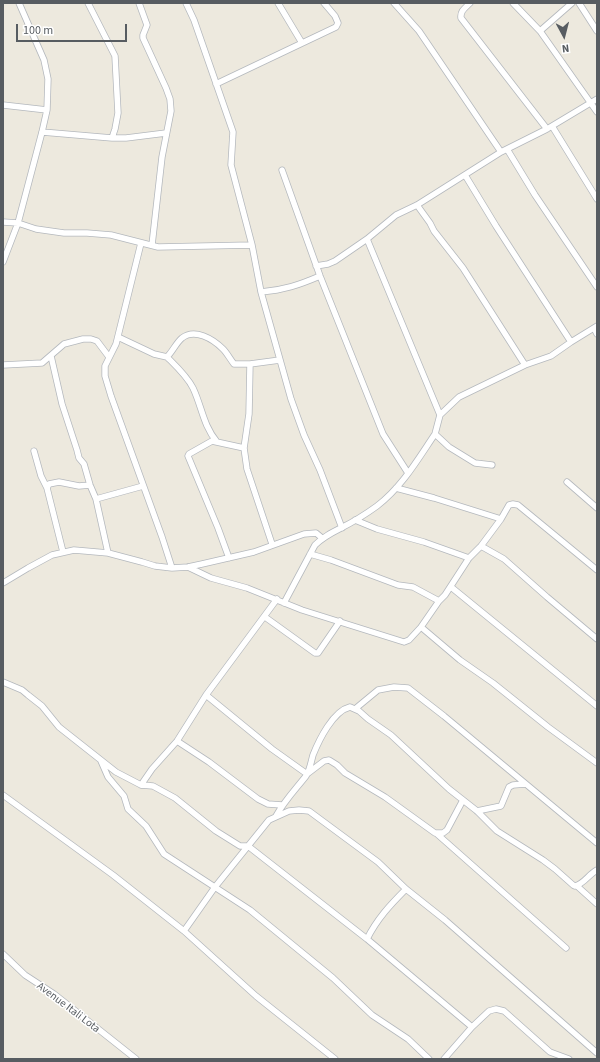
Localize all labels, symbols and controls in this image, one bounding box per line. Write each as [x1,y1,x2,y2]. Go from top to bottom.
scale bar [18,16,129,42]
north arrow [544,16,584,56]
text: 100 m [23,22,53,39]
text: N [561,41,570,56]
street label: Avenue Itali Lota [34,980,102,1036]

